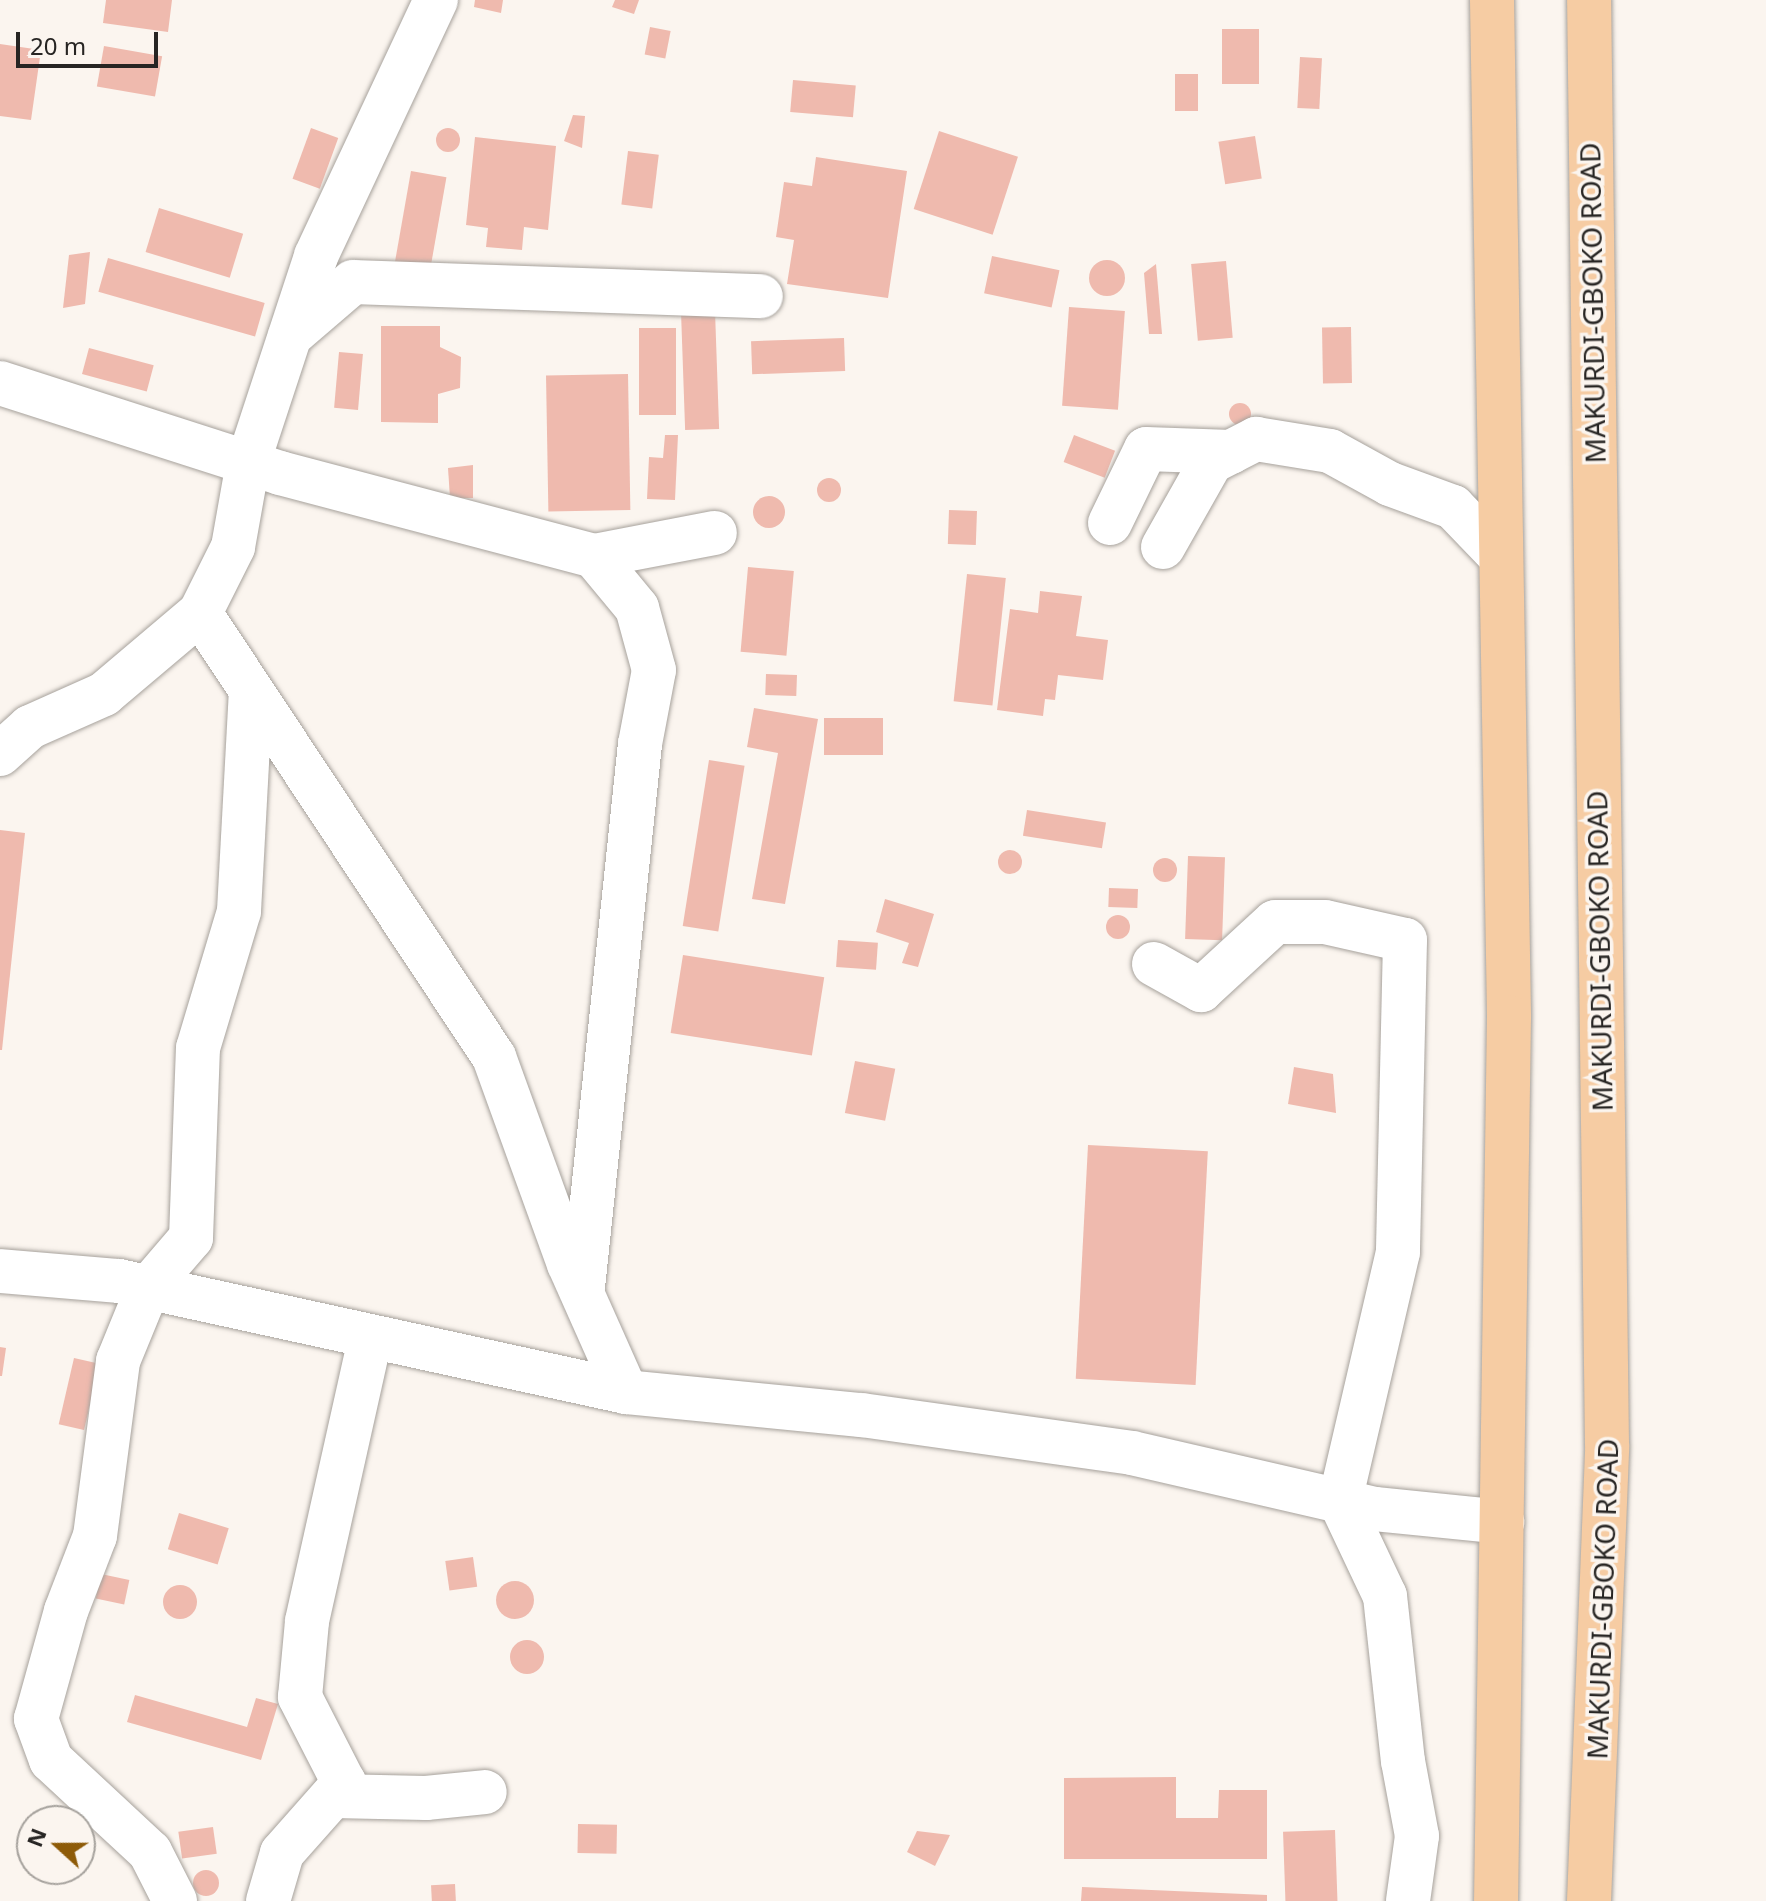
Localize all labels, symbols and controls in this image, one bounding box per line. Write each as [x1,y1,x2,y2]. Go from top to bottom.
scale bar [20,16,162,66]
text: 20 m [30,29,86,62]
street label: MAKURDI-GBOKO ROAD [1572,142,1612,464]
street label: MAKURDI-GBOKO ROAD [1579,790,1619,1112]
street label: MAKURDI-GBOKO ROAD [1580,1438,1624,1760]
north arrow [16,1805,96,1885]
text: N [18,1823,53,1851]

